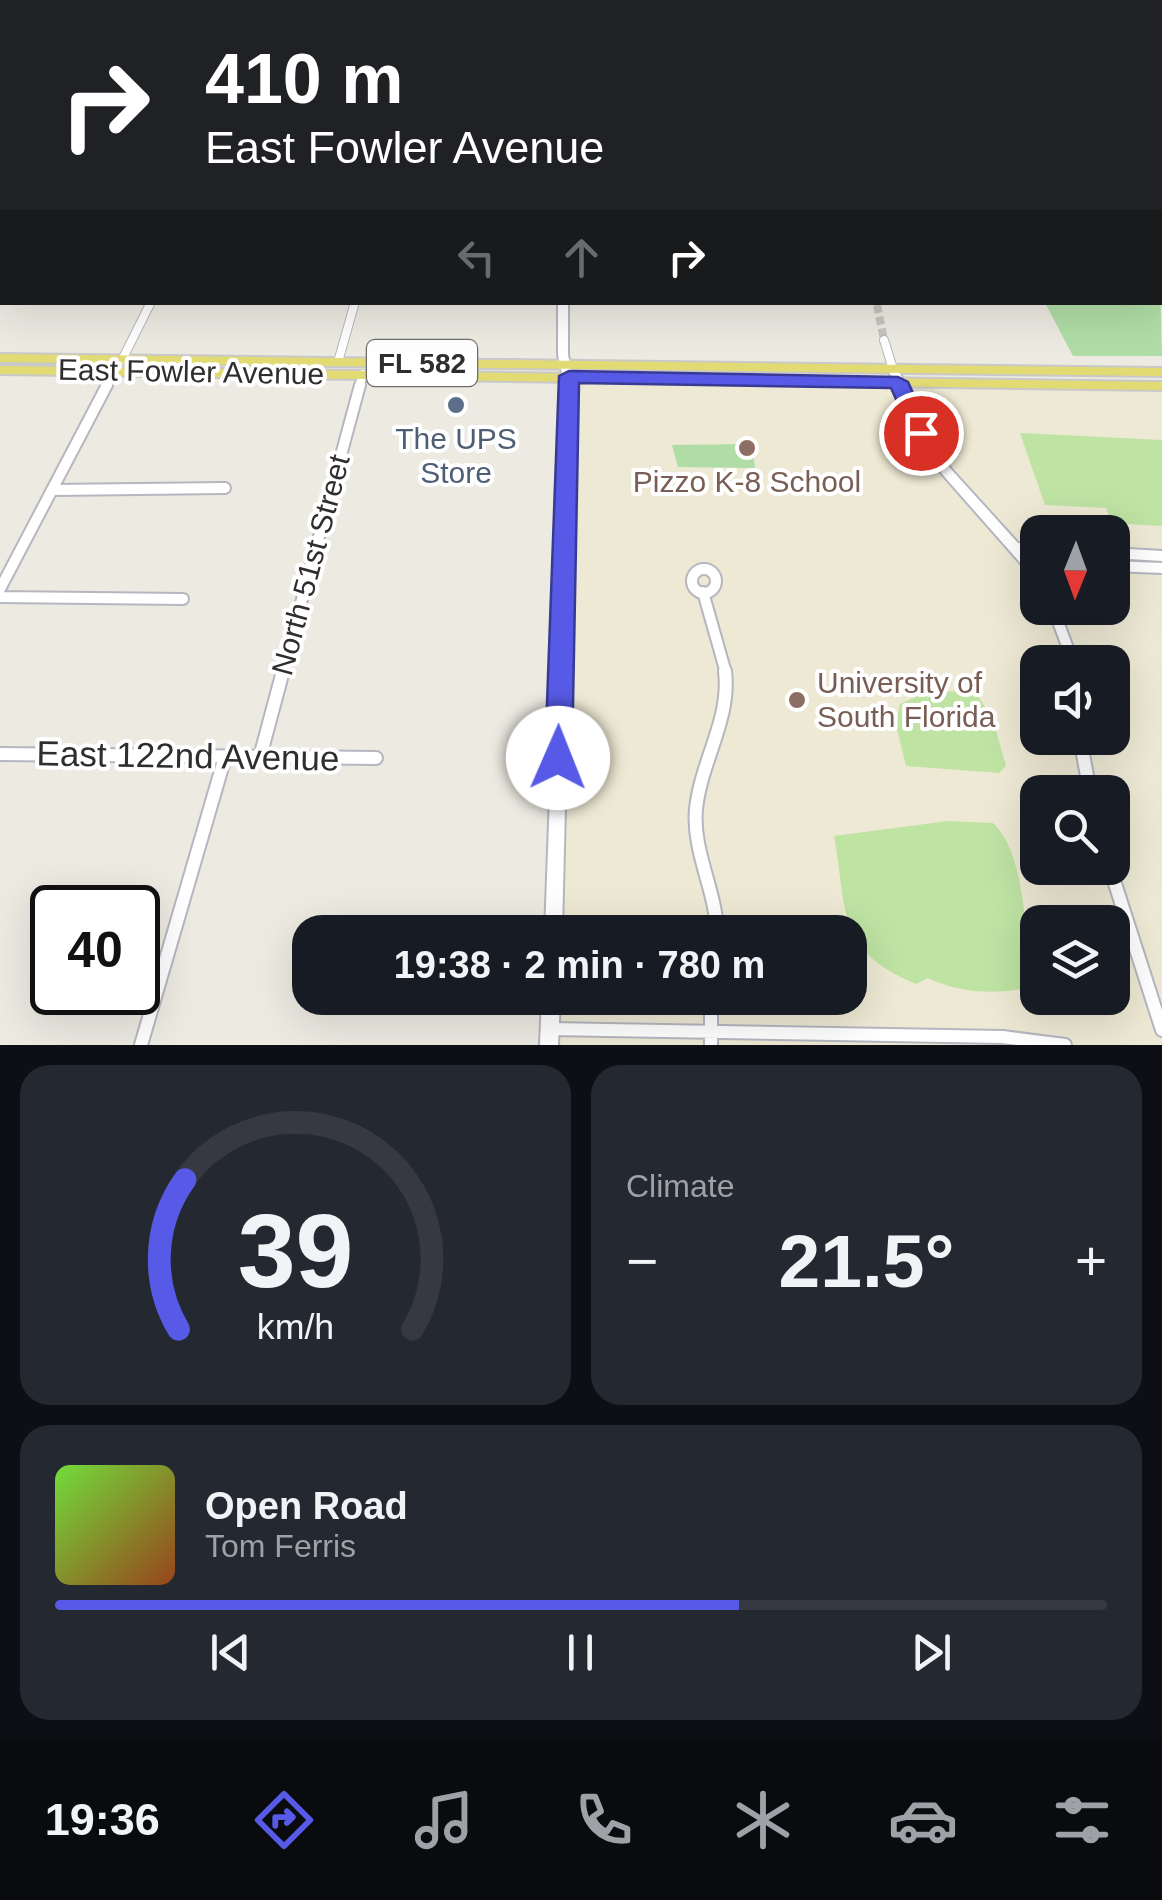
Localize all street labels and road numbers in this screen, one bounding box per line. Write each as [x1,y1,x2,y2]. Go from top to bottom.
road number: FL 582 [367,340,477,386]
street label: East Fowler Avenue [58,353,324,390]
street label: North 51st Street [265,450,356,679]
street label: East 122nd Avenue [36,733,340,778]

